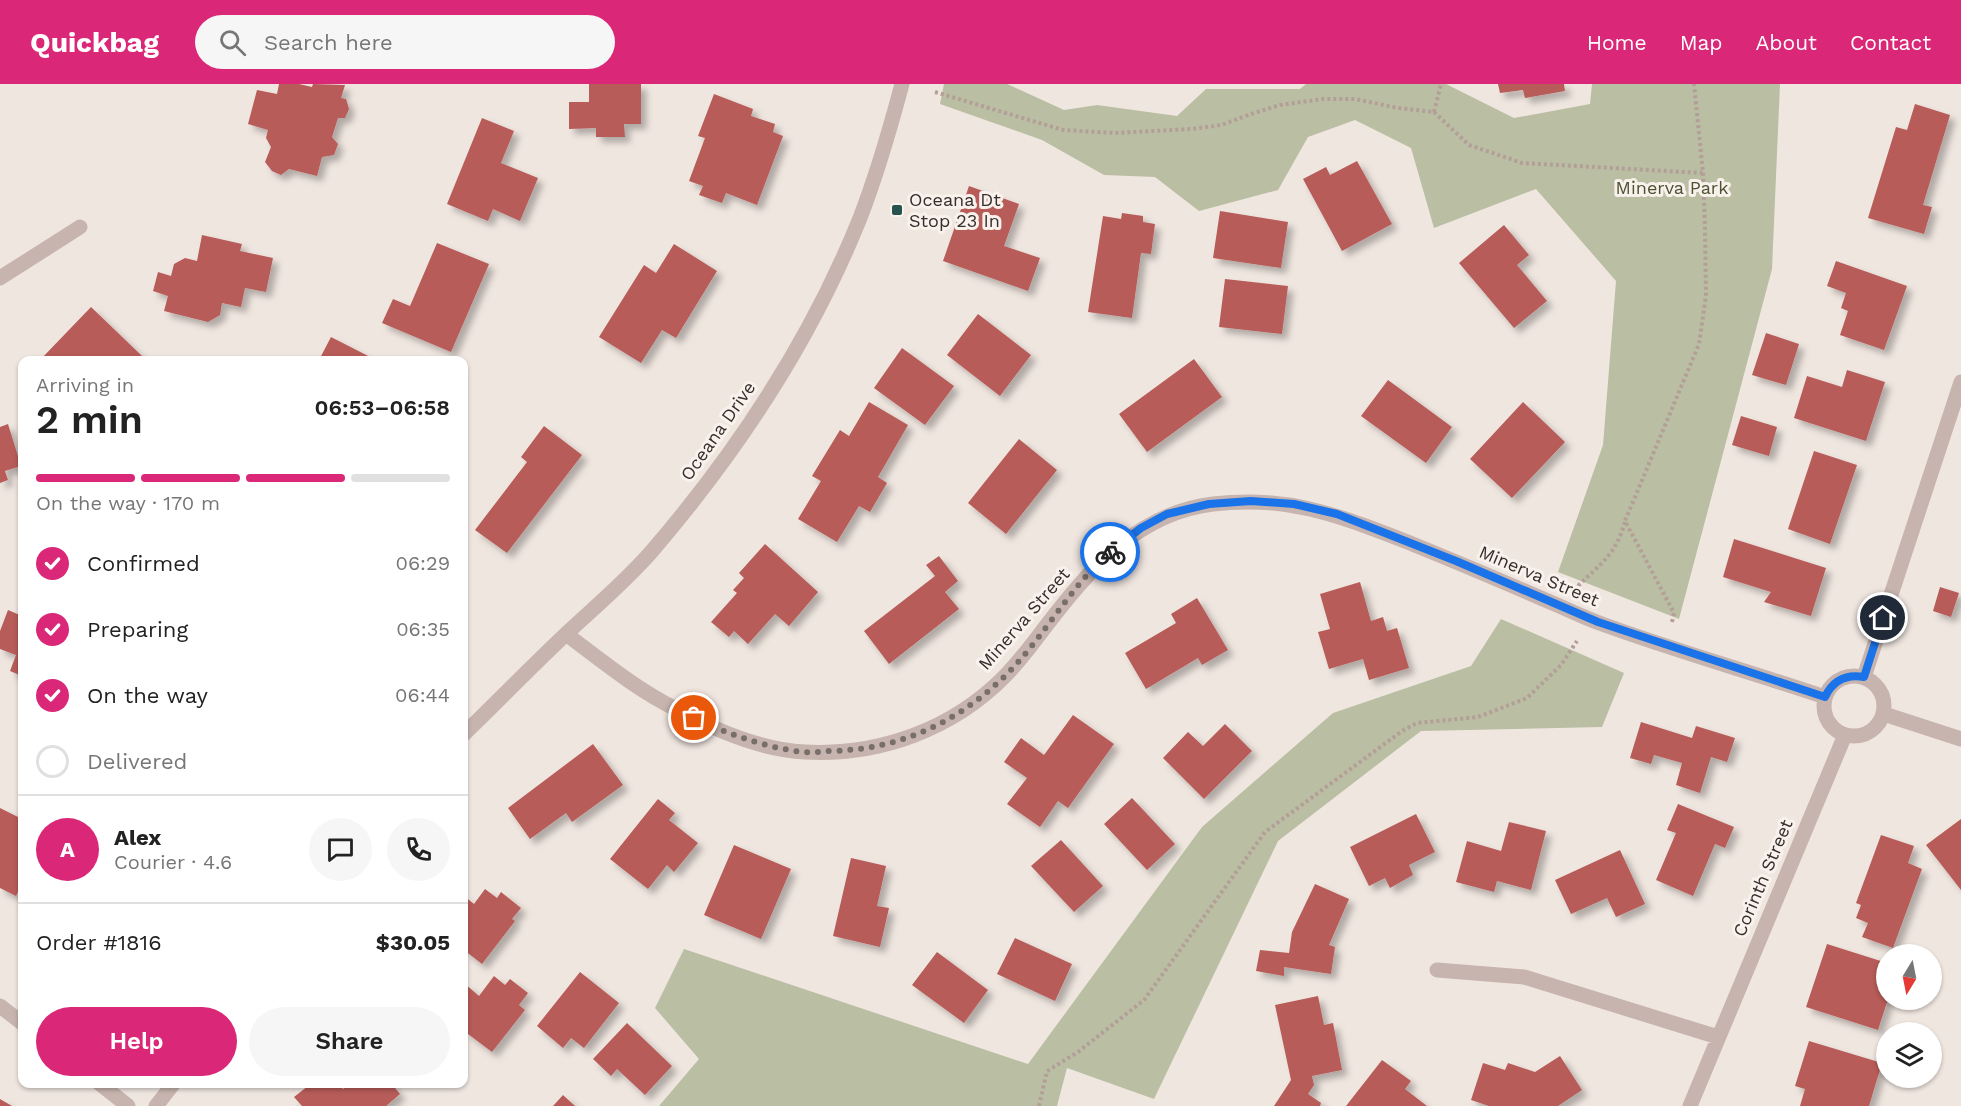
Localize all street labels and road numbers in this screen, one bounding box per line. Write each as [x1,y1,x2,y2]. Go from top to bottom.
street label: Oceana Drive [676,377,759,484]
street label: Minerva Street [1476,541,1603,610]
street label: Minerva Street [974,563,1074,674]
street label: Corinth Street [1728,816,1797,940]

